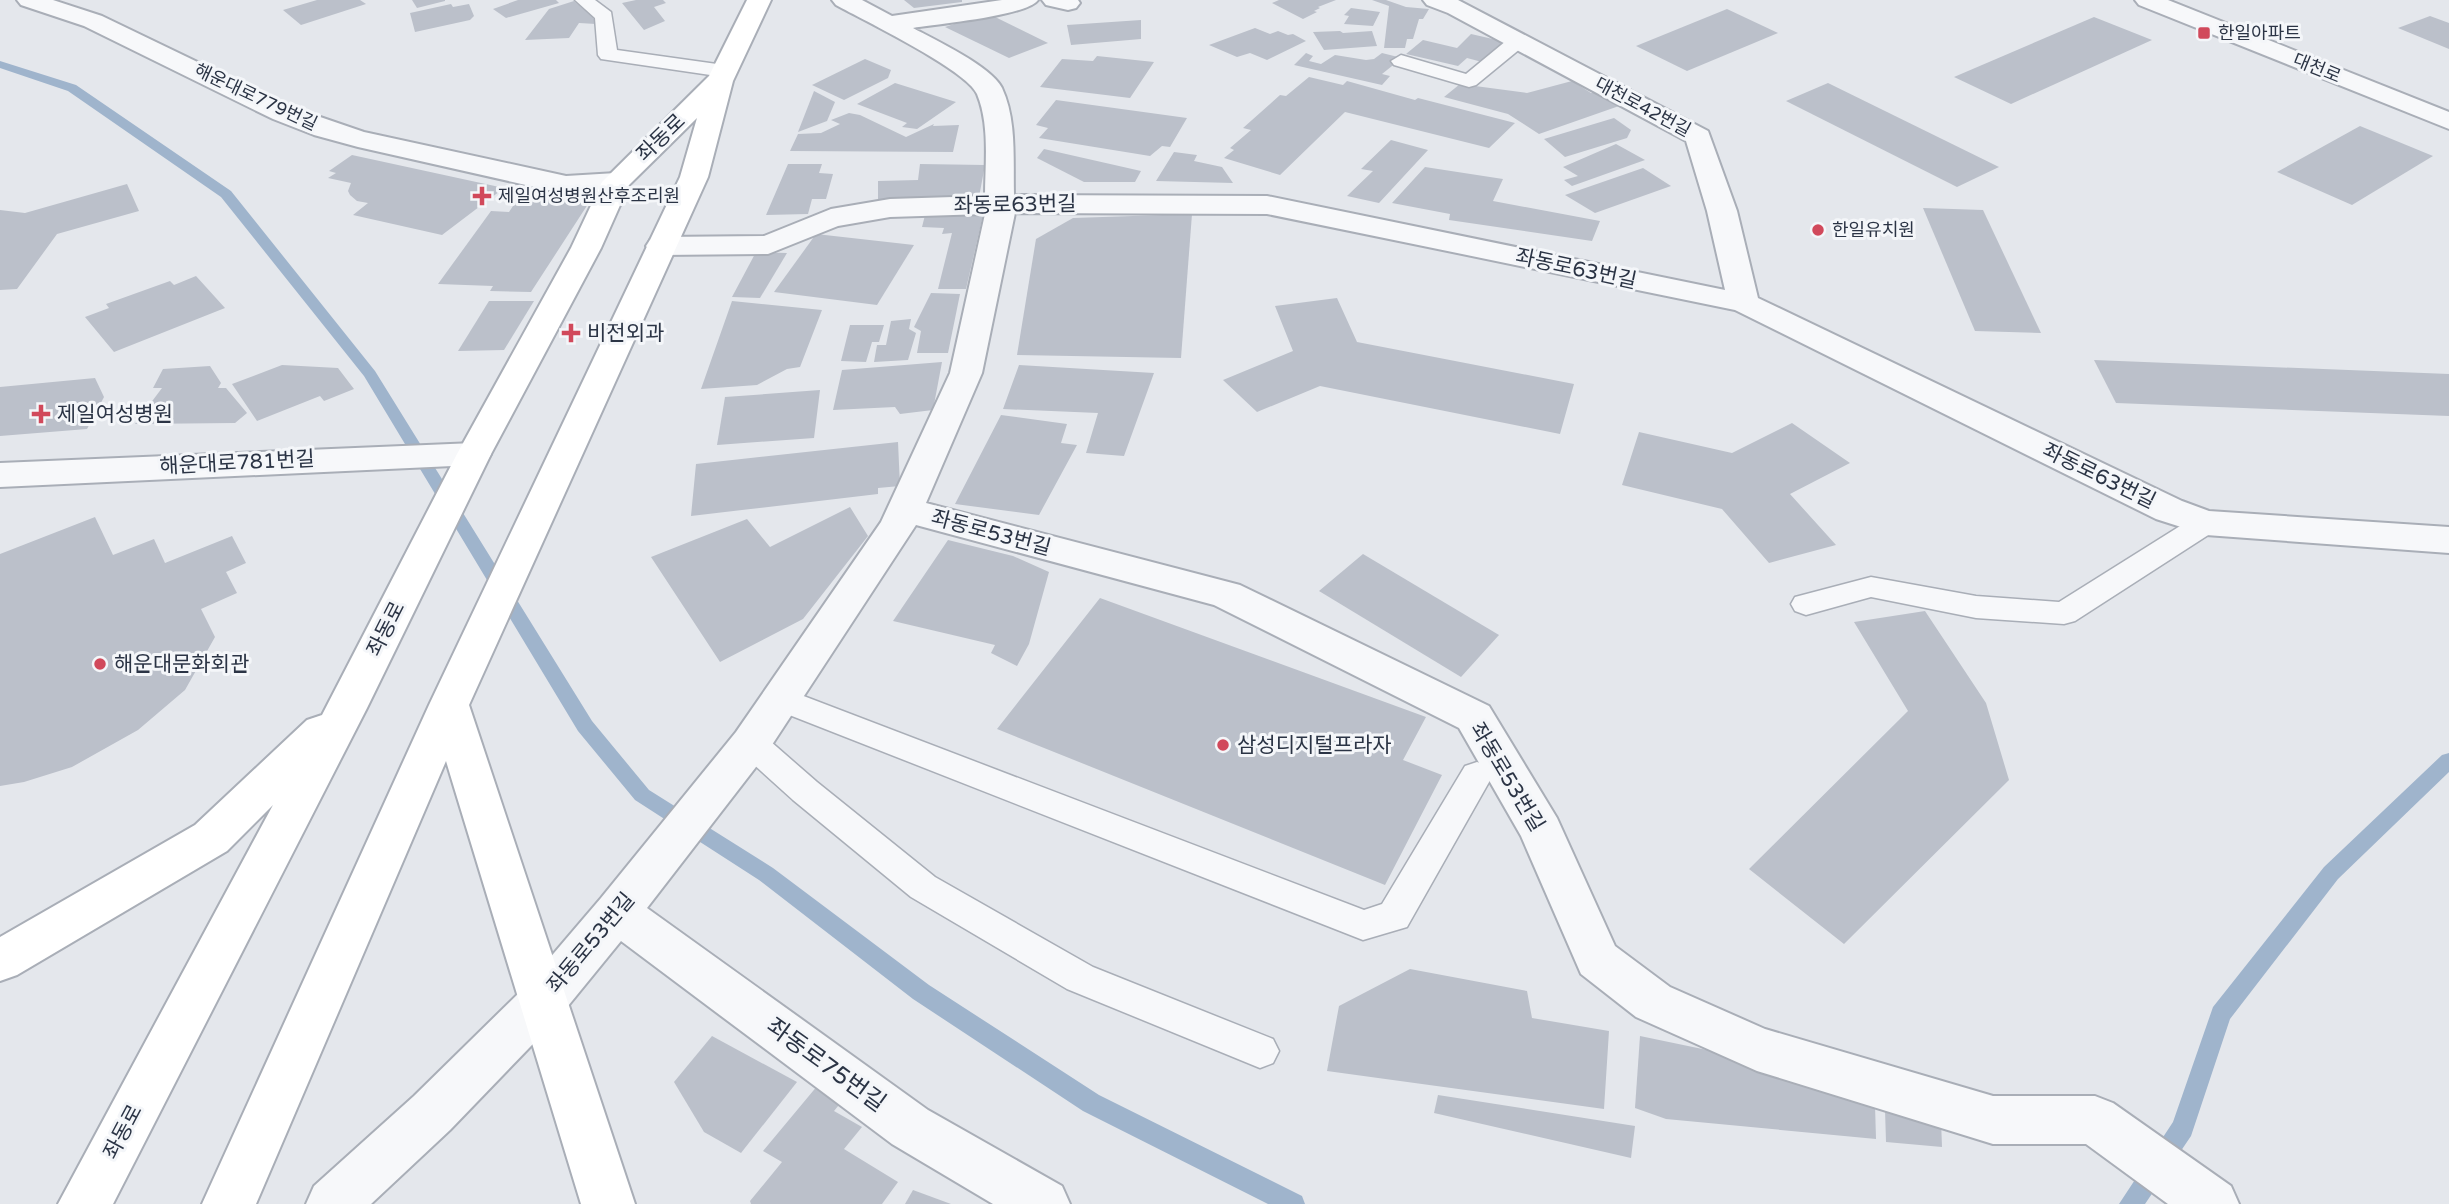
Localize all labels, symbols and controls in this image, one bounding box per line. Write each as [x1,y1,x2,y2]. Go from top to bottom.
place label: 한일아파트 [2218,22,2301,44]
marker: 한일아파트 [2196,25,2212,41]
street label: 대천로 [2290,48,2344,88]
street label: 해운대로779번길 [191,59,321,135]
street label: 대천로42번길 [1591,73,1695,141]
street label: 좌동로 [631,109,691,167]
place label: 제일여성병원산후조리원 [498,185,680,207]
marker: 제일여성병원산후조리원 [472,186,492,206]
street label: 좌동로63번길 [953,191,1077,219]
place label: 한일유치원 [1832,219,1915,241]
marker: 한일유치원 [1810,222,1826,238]
street label: 좌동로63번길 [1513,244,1639,294]
place label: 비전외과 [587,321,664,346]
marker: 비전외과 [561,323,581,343]
place label: 제일여성병원 [57,402,173,427]
marker: 제일여성병원 [31,404,51,424]
street label: 좌동로63번길 [2038,438,2160,514]
street label: 해운대로781번길 [159,446,315,480]
street label: 좌동로53번길 [928,505,1054,561]
street label: 좌동로 [362,597,410,661]
place label: 해운대문화회관 [114,652,249,677]
marker: 해운대문화회관 [92,656,108,672]
street label: 좌동로53번길 [1465,718,1549,836]
place label: 삼성디지털프라자 [1237,733,1392,758]
marker: 삼성디지털프라자 [1215,737,1231,753]
street label: 좌동로53번길 [542,888,640,998]
street label: 좌동로75번길 [761,1012,891,1118]
street label: 좌동로 [98,1101,148,1163]

